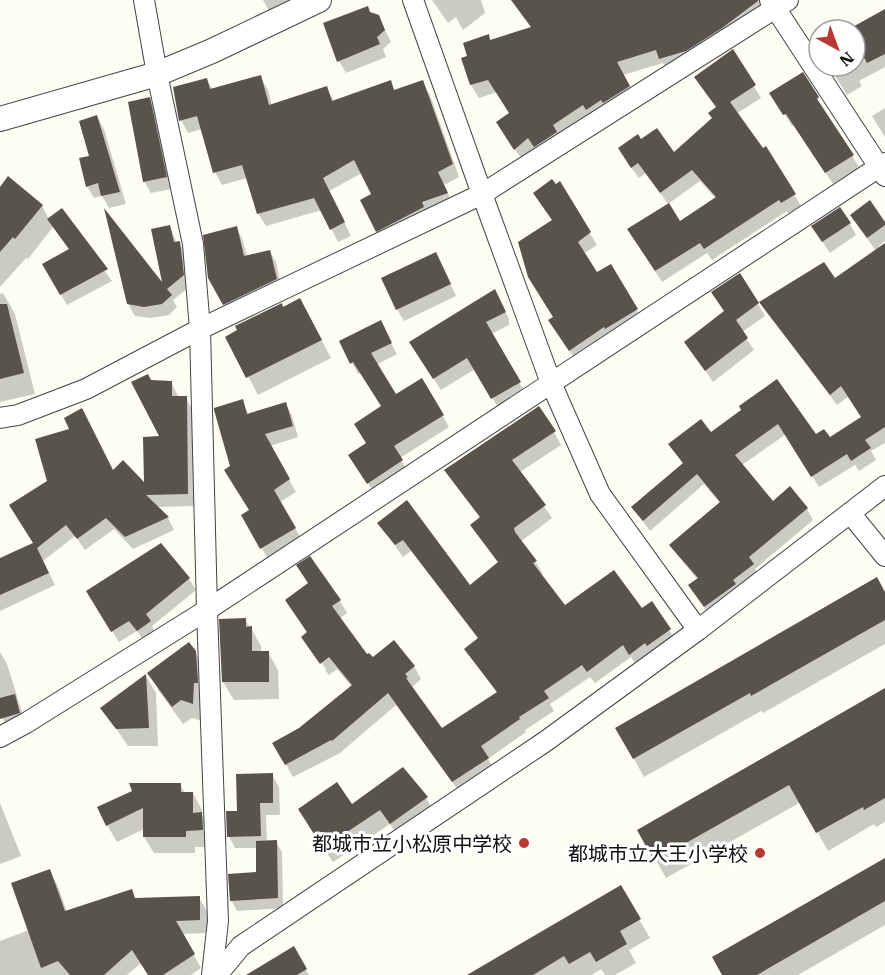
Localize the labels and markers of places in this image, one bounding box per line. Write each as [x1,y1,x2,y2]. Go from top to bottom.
place label: 都城市立小松原中学校 [312,830,512,857]
marker: 都城市立小松原中学校 [517,836,531,850]
place label: 都城市立大王小学校 [568,840,748,867]
marker: 都城市立大王小学校 [753,846,767,860]

